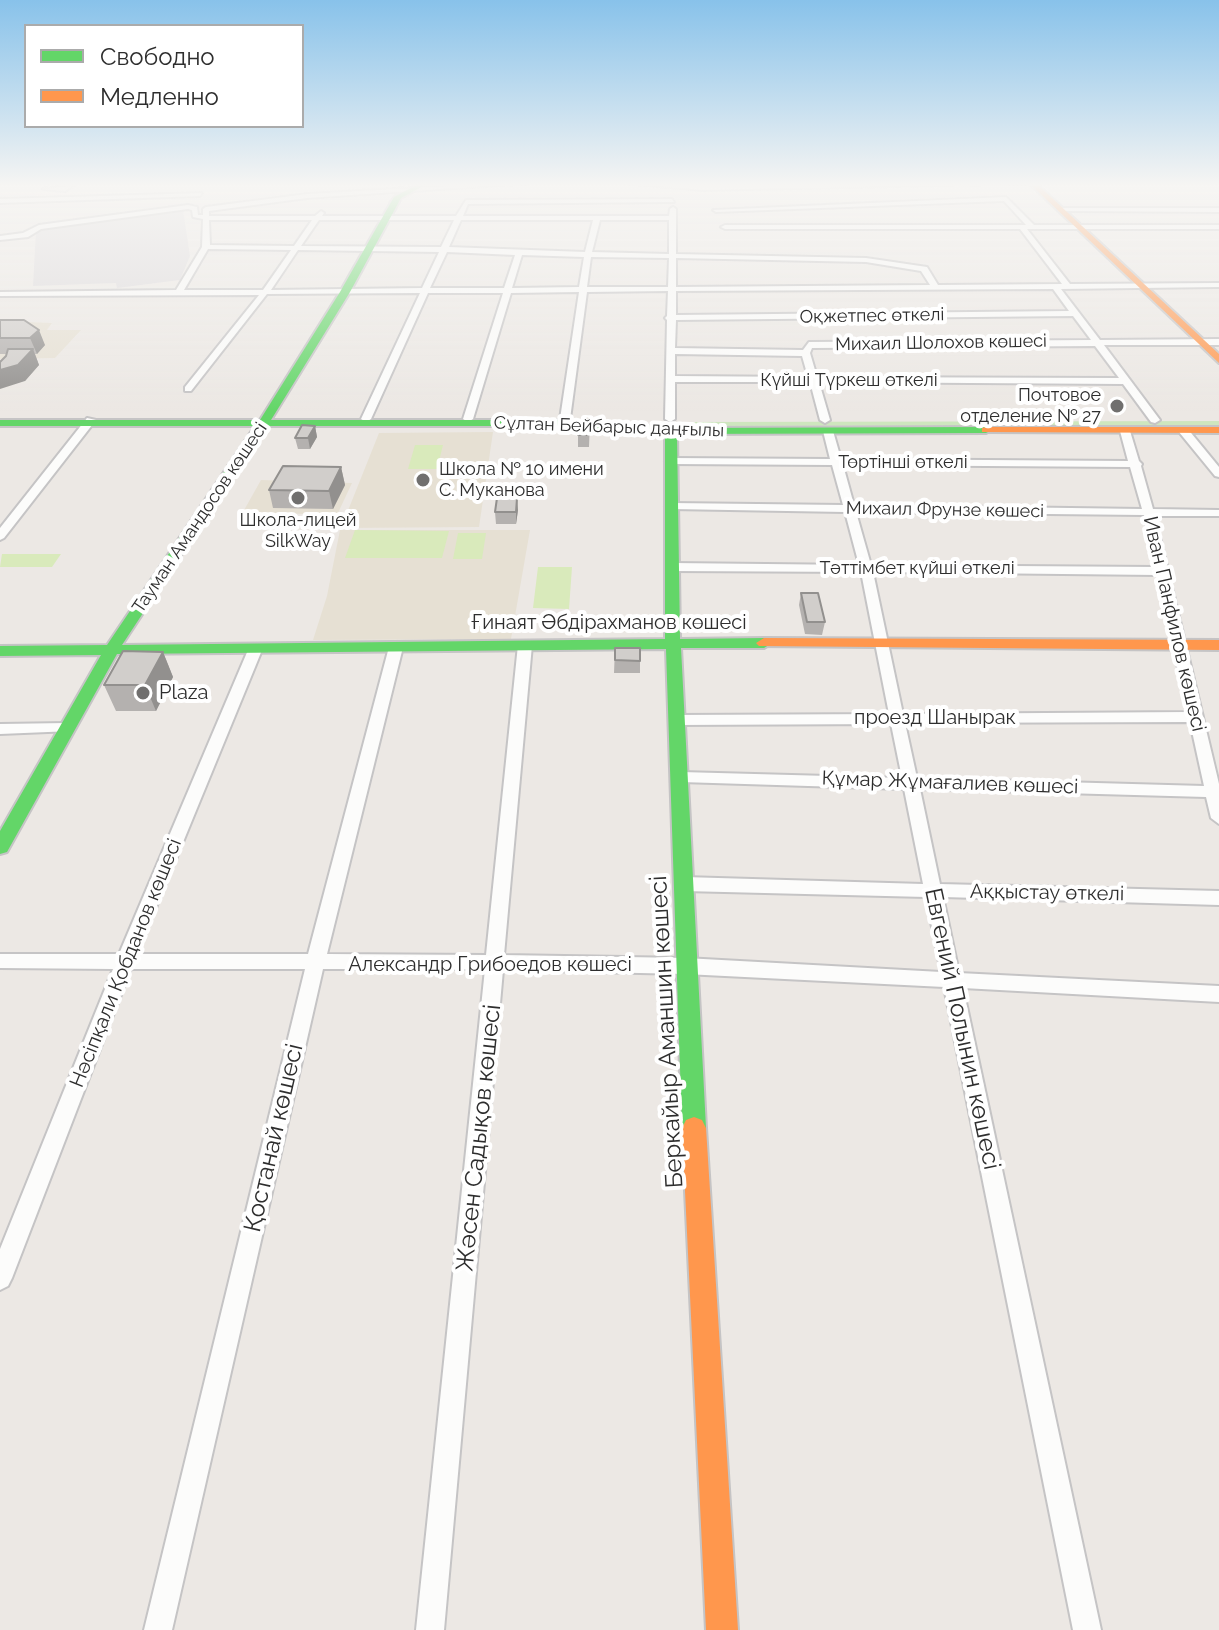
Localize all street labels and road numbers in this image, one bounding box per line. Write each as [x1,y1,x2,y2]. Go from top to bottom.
street label: Оқжетпес өткелі [800,304,944,328]
street label: Михаил Шолохов көшесі [835,330,1047,356]
street label: Күйші Түркеш өткелі [760,370,938,392]
street label: Сұлтан Бейбарыс даңғылы [493,412,725,442]
street label: Тауман Амандосов көшесі [128,419,272,617]
street label: Төртінші өткелі [838,452,968,474]
street label: Михаил Фрунзе көшесі [846,497,1044,523]
street label: Иван Панфилов көшесі [1138,514,1210,734]
street label: Тәттімбет күйші өткелі [819,558,1015,580]
street label: Ғинаят Әбдірахманов көшесі [471,611,747,635]
street label: проезд Шанырак [854,706,1016,730]
street label: Құмар Жұмағалиев көшесі [821,767,1079,799]
street label: Нәсіпқали Қобданов көшесі [65,835,187,1091]
street label: Беркайыр Аманшин көшесі [644,875,690,1189]
street label: Аққыстау өткелі [970,880,1124,906]
street label: Евгений Полынин көшесі [918,886,1006,1172]
street label: Александр Грибоедов көшесі [348,953,632,977]
street label: Жәсен Садықов көшесі [451,1003,507,1273]
street label: Қостанай көшесі [238,1041,310,1235]

